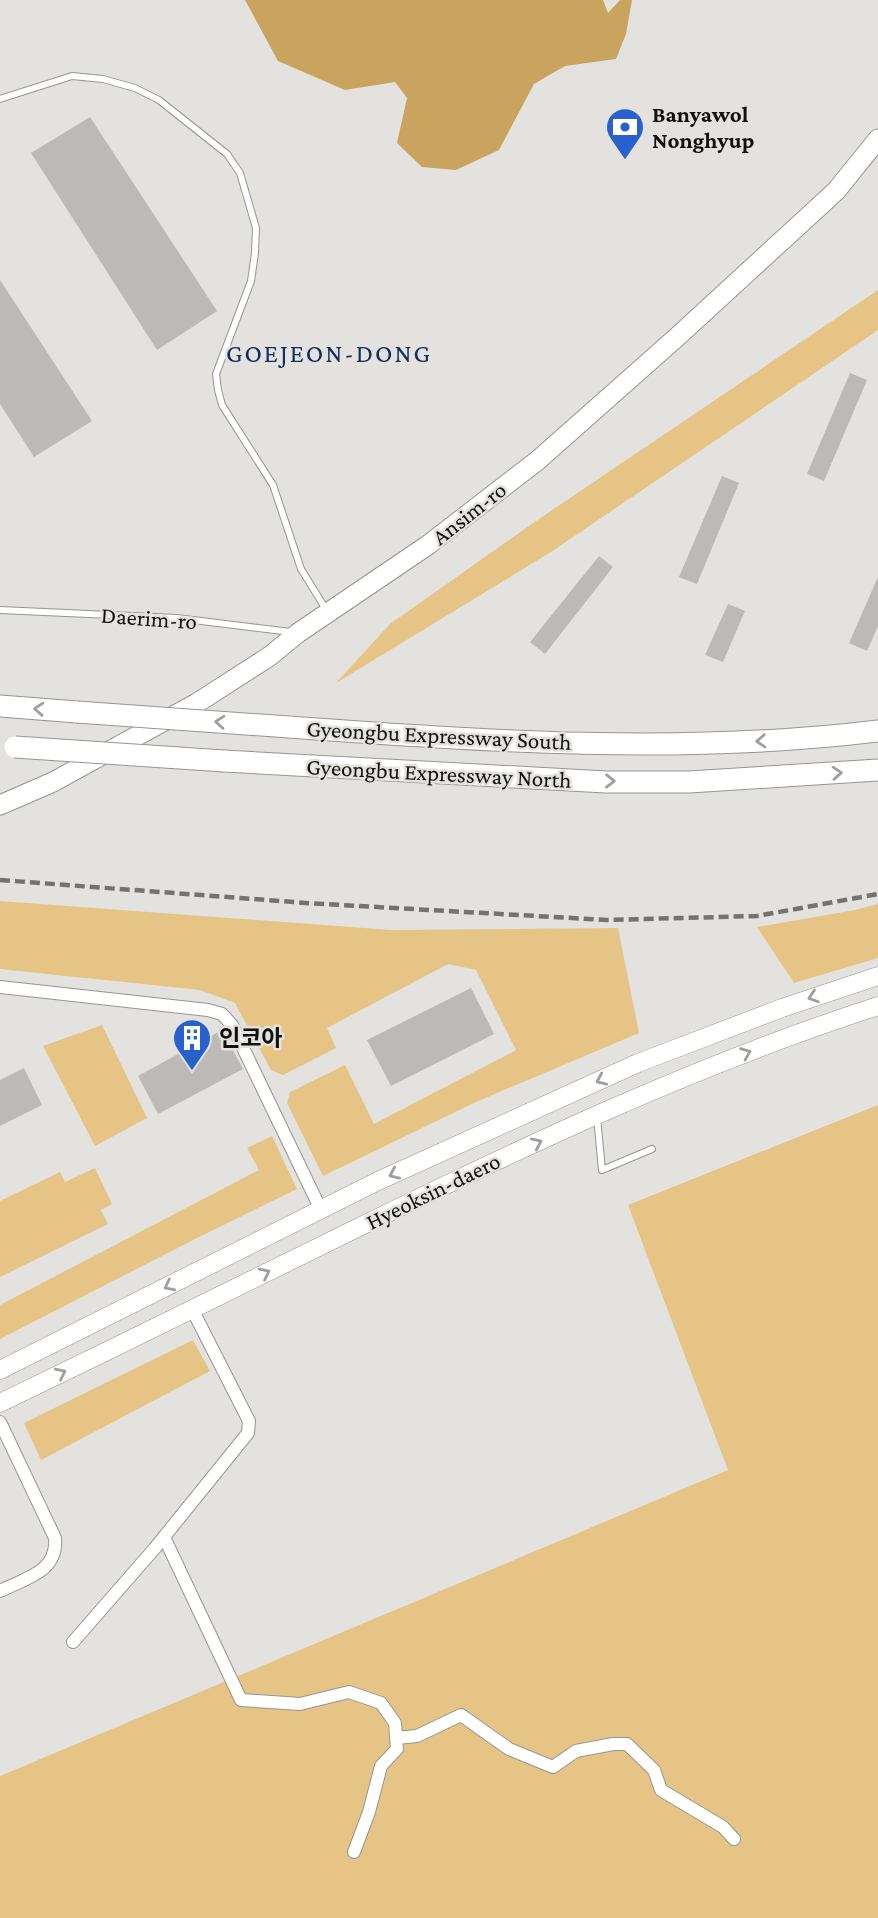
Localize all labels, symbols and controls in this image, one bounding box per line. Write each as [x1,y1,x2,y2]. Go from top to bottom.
place label: Banyawol Nonghyup [652,101,754,153]
bank icon: Banyawol Nonghyup [604,106,646,161]
district label: GOEJEON-DONG [226,339,432,368]
street label: Ansim-ro [427,476,511,550]
street label: Daerim-ro [100,602,198,634]
one-way arrow [33,702,44,717]
one-way arrow [215,715,226,730]
street label: Gyeongbu Expressway South [306,715,572,755]
one-way arrow [755,733,766,748]
street label: Gyeongbu Expressway North [306,753,572,793]
one-way arrow [832,766,843,781]
one-way arrow [605,774,616,789]
one-way arrow [808,989,820,1003]
building icon: 인코아 [171,1017,213,1072]
place label: 인코아 [219,1025,282,1051]
one-way arrow [739,1047,751,1061]
one-way arrow [596,1072,609,1086]
one-way arrow [530,1137,542,1151]
street label: Hyeoksin-daero [362,1147,504,1235]
one-way arrow [389,1166,401,1180]
one-way arrow [258,1267,270,1281]
one-way arrow [164,1278,176,1292]
one-way arrow [54,1368,66,1382]

